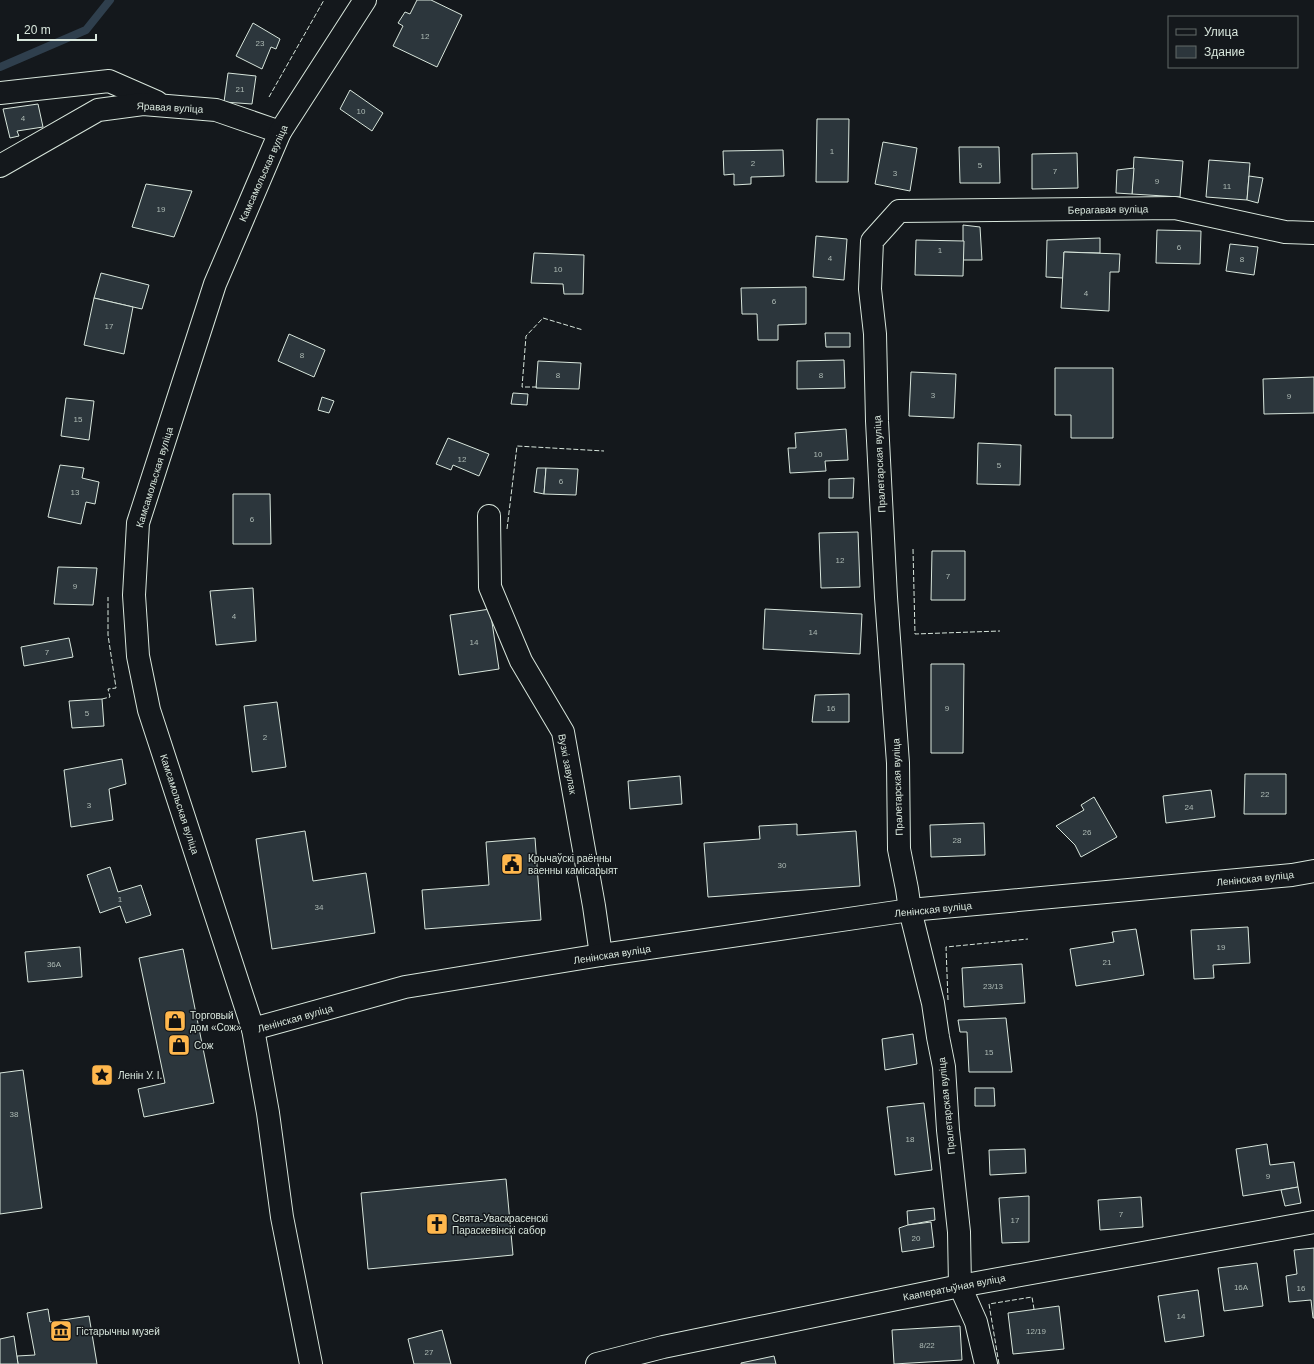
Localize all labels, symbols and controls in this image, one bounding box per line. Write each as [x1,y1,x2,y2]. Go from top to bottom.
scale bar [18,16,96,42]
legend [1168,16,1298,68]
text: 20 m [24,23,51,37]
text: Улица [1204,25,1238,39]
house number: 12 [421,32,430,41]
house number: 23 [256,39,265,48]
text: Здание [1204,45,1245,59]
house number: 21 [236,85,245,94]
street label: Яравая вуліца [136,100,204,115]
house number: 10 [357,107,366,116]
house number: 4 [21,114,26,123]
street label: Камсамольская вуліца [237,123,290,223]
house number: 1 [830,147,835,156]
house number: 2 [751,159,756,168]
house number: 5 [978,161,983,170]
house number: 7 [1053,167,1058,176]
house number: 3 [893,169,898,178]
house number: 9 [1155,177,1160,186]
house number: 11 [1223,182,1232,191]
street label: Берагавая вуліца [1068,203,1149,216]
house number: 19 [157,205,166,214]
house number: 6 [1177,243,1182,252]
house number: 1 [938,246,943,255]
house number: 4 [828,254,833,263]
house number: 8 [1240,255,1245,264]
house number: 10 [554,265,563,274]
house number: 4 [1084,289,1089,298]
house number: 6 [772,297,777,306]
house number: 17 [105,322,114,331]
house number: 8 [300,351,305,360]
house number: 8 [556,371,561,380]
house number: 8 [819,371,824,380]
house number: 3 [931,391,936,400]
house number: 9 [1287,392,1292,401]
house number: 15 [74,415,83,424]
street label: Пралетарская вуліца [871,415,888,513]
street label: Камсамольская вуліца [134,425,175,529]
house number: 10 [814,450,823,459]
house number: 12 [458,455,467,464]
house number: 5 [997,461,1002,470]
house number: 6 [559,477,564,486]
house number: 13 [71,488,80,497]
house number: 6 [250,515,255,524]
house number: 12 [836,556,845,565]
house number: 7 [946,572,951,581]
house number: 9 [73,582,78,591]
house number: 4 [232,612,237,621]
house number: 14 [809,628,818,637]
house number: 14 [470,638,479,647]
house number: 7 [45,648,50,657]
house number: 16 [827,704,836,713]
house number: 9 [945,704,950,713]
house number: 5 [85,709,90,718]
house number: 2 [263,733,268,742]
street label: Вузкі завулак [556,733,579,796]
street label: Пралетарская вуліца [890,738,905,836]
street label: Камсамольская вуліца [158,753,201,856]
house number: 22 [1261,790,1270,799]
house number: 3 [87,801,92,810]
house number: 24 [1185,803,1194,812]
house number: 26 [1083,828,1092,837]
house number: 28 [953,836,962,845]
public building icon: Крычаўскі раённы ваенны камісарыят [499,851,525,877]
place label: Крычаўскі раённы ваенны камісарыят [528,853,618,876]
house number: 30 [778,861,787,870]
street label: Ленінская вуліца [1216,869,1295,888]
house number: 1 [118,895,123,904]
street label: Ленінская вуліца [894,900,973,919]
house number: 34 [315,903,324,912]
street label: Ленінская вуліца [573,943,652,966]
house number: 19 [1217,943,1226,952]
house number: 21 [1103,958,1112,967]
house number: 36А [47,960,62,969]
house number: 23/13 [983,982,1004,991]
street label: Ленінская вуліца [256,1002,335,1035]
shop icon: Торговый дом «Сож» [162,1008,188,1034]
place label: Торговый дом «Сож» [190,1010,242,1033]
shop icon: Сож [166,1032,192,1058]
place label: Сож [194,1040,214,1051]
house number: 15 [985,1048,994,1057]
street label: Пралетарская вуліца [936,1056,957,1155]
place icon: Ленін У. І. [89,1062,115,1088]
place label: Ленін У. І. [118,1070,162,1081]
house number: 38 [10,1110,19,1119]
house number: 18 [906,1135,915,1144]
house number: 9 [1266,1172,1271,1181]
house number: 7 [1119,1210,1124,1219]
church icon: Свята-Уваскрасенскі Параскевінскі сабор [424,1211,450,1237]
place label: Свята-Уваскрасенскі Параскевінскі сабор [452,1213,548,1236]
house number: 17 [1011,1216,1020,1225]
house number: 20 [912,1234,921,1243]
street label: Кааператыўная вуліца [902,1272,1007,1303]
house number: 16А [1234,1283,1249,1292]
house number: 16 [1297,1284,1306,1293]
house number: 14 [1177,1312,1186,1321]
museum icon: Гістарычны музей [48,1318,74,1344]
place label: Гістарычны музей [76,1326,160,1337]
house number: 12/19 [1026,1327,1047,1336]
house number: 8/22 [919,1341,935,1350]
house number: 27 [425,1348,434,1357]

